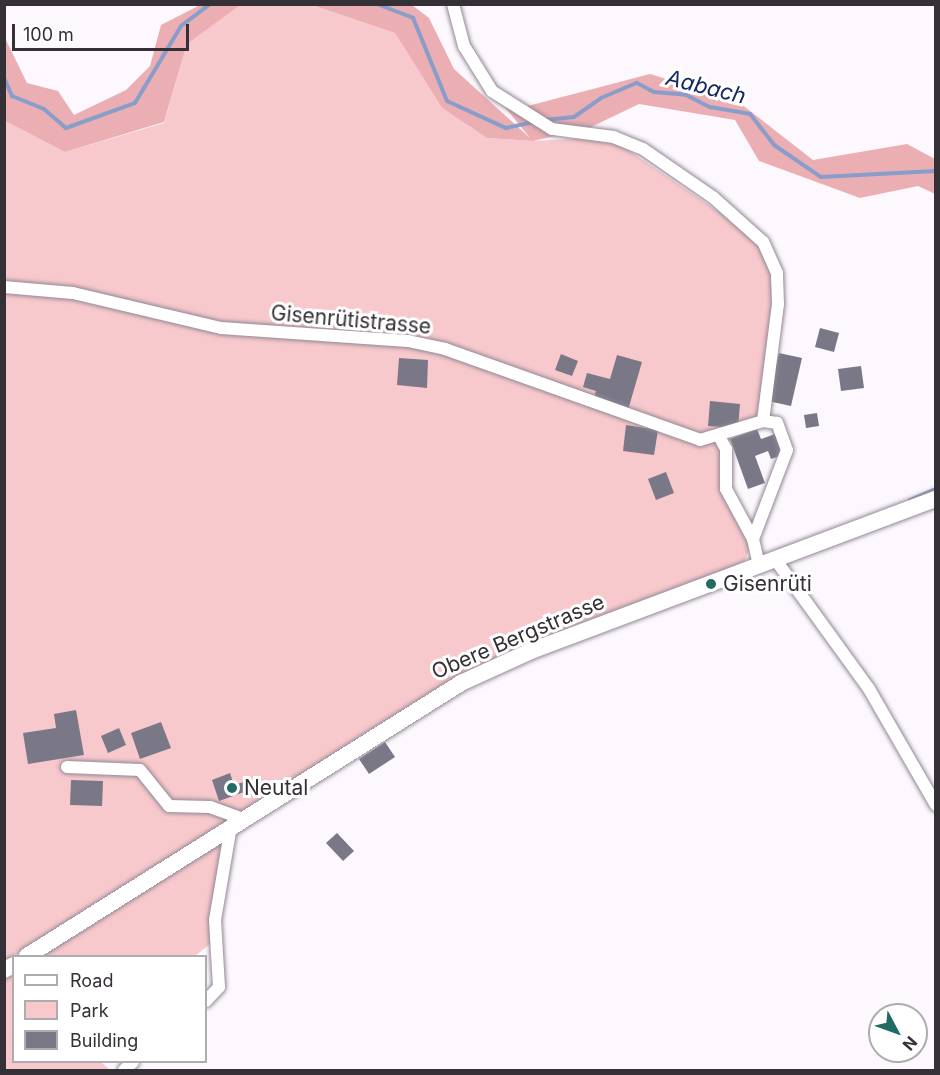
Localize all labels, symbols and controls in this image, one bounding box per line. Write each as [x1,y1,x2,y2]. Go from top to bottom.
scale bar [15,12,192,50]
text: 100 m [23,24,74,45]
water label: Aabach [663,64,749,110]
street label: Gisenrütistrasse [270,300,432,340]
place label: Gisenrüti [723,571,812,597]
marker: Gisenrüti [704,577,718,591]
street label: Obere Bergstrasse [428,589,608,685]
place label: Neutal [244,775,308,801]
marker: Neutal [225,781,239,795]
legend [12,955,207,1063]
text: Road [70,970,113,991]
text: Park [70,1000,109,1021]
north arrow [868,1003,928,1063]
text: Building [70,1030,138,1051]
text: N [899,1032,922,1055]

